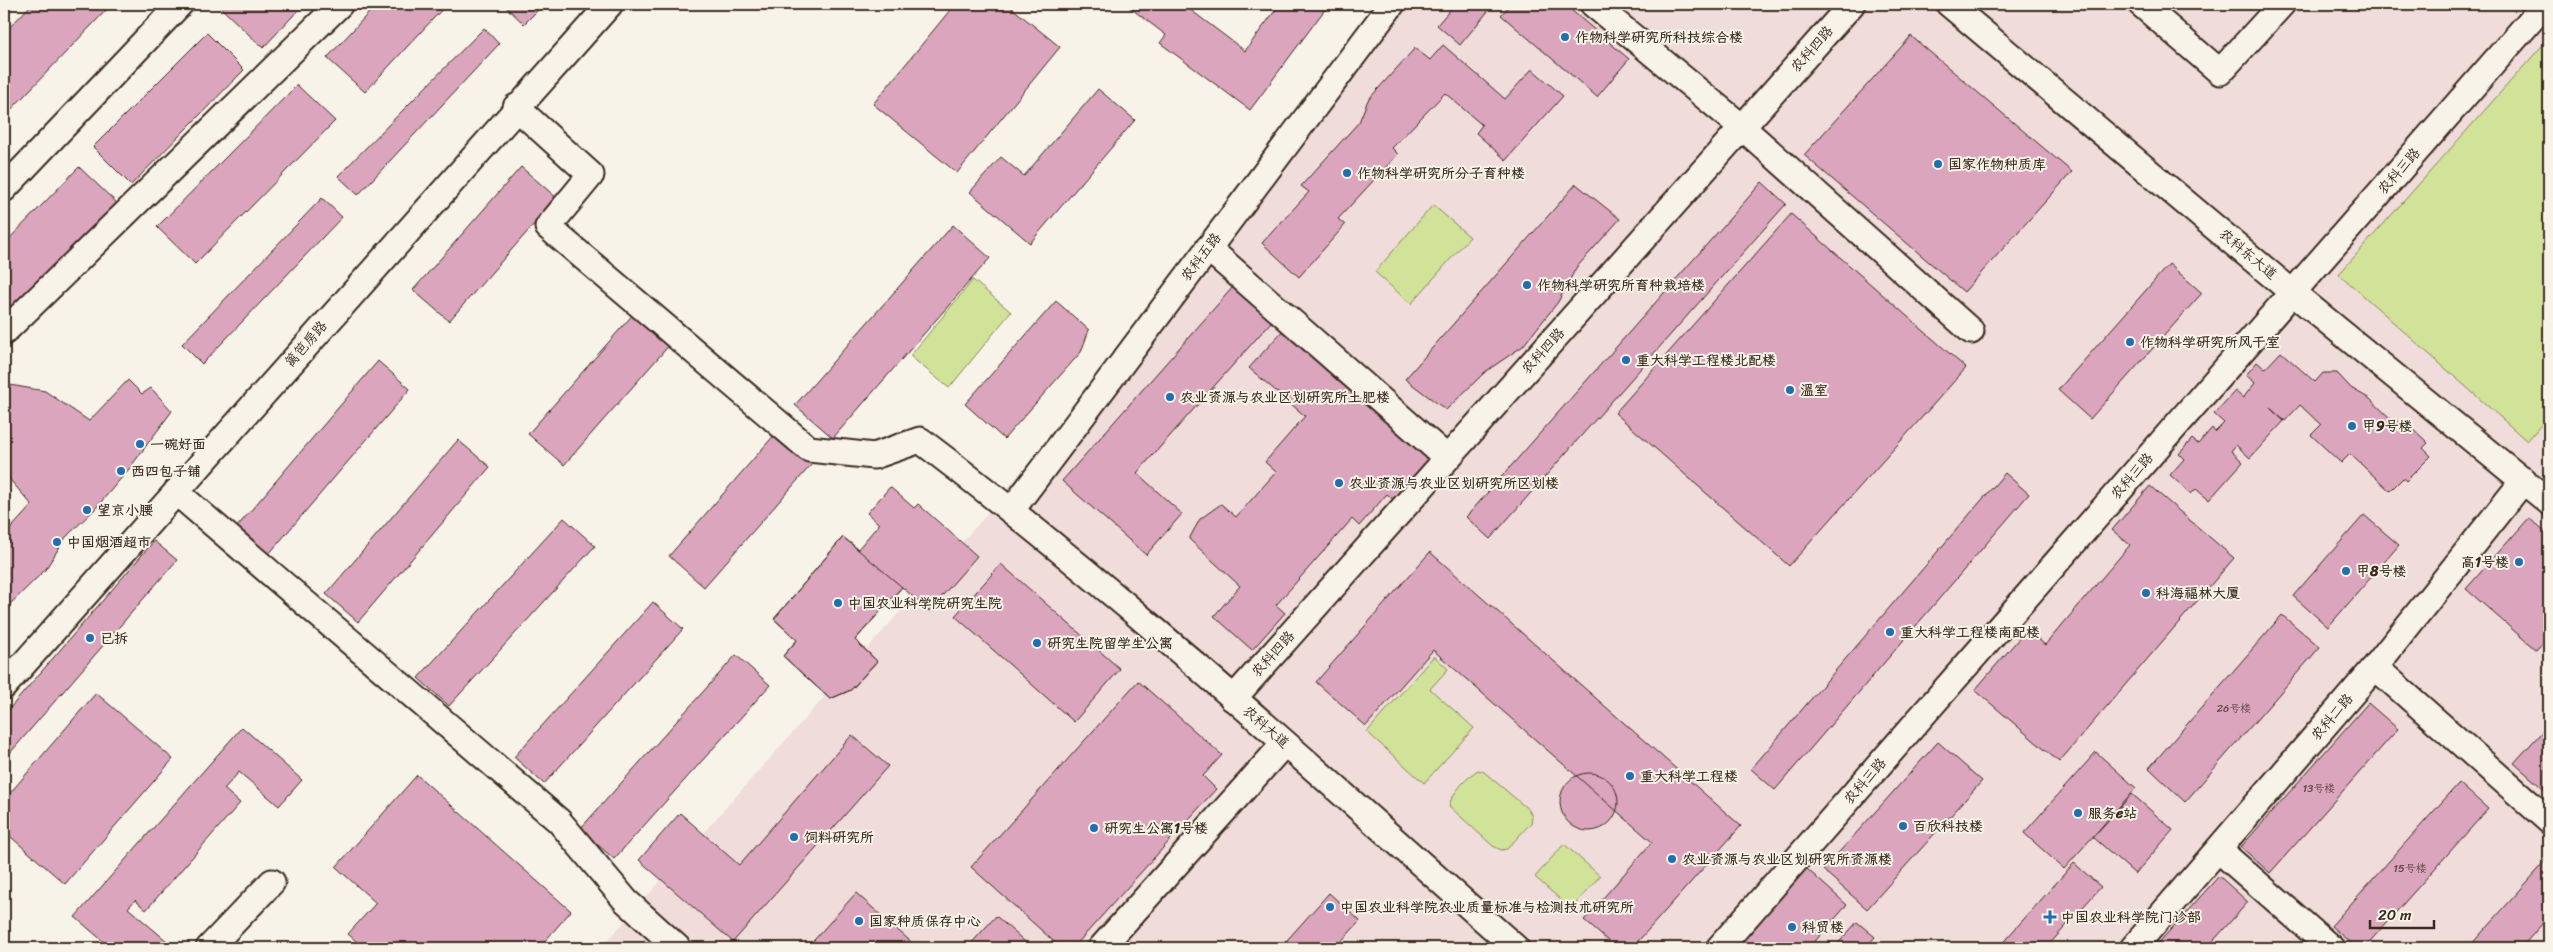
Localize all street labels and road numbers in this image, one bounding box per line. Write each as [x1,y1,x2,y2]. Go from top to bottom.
street label: 农科四路 [1784,20,1840,78]
street label: 农科三路 [2371,142,2427,200]
street label: 农科东大道 [2213,222,2283,286]
street label: 农科五路 [1174,227,1228,287]
street label: 篱笆房路 [278,315,334,373]
street label: 农科四路 [1515,322,1571,380]
street label: 农科三路 [2104,447,2160,505]
street label: 农科四路 [1245,625,1301,683]
street label: 农科二路 [2304,688,2360,746]
street label: 农科大道 [1237,699,1295,755]
street label: 农科三路 [1837,752,1893,810]

